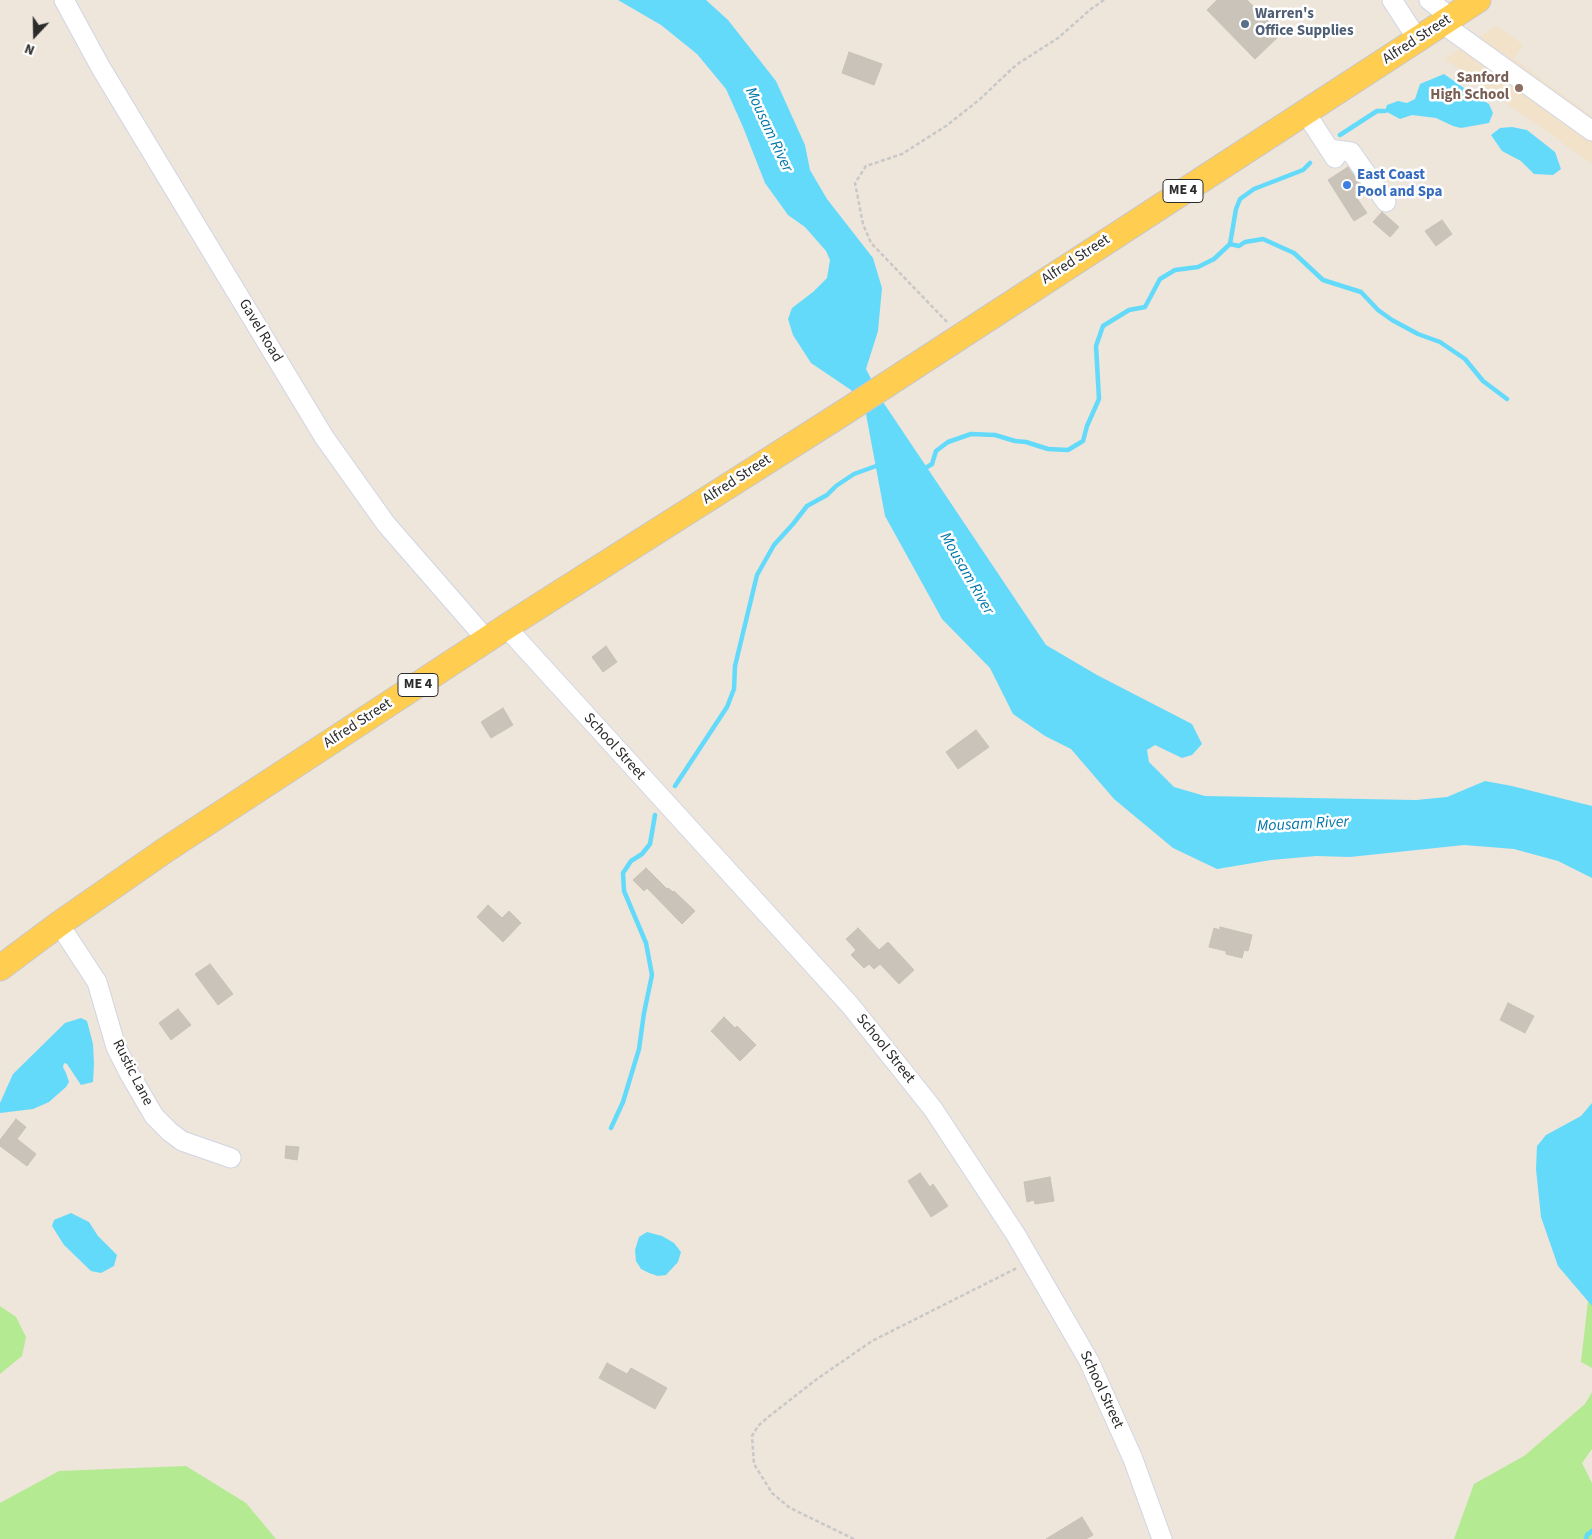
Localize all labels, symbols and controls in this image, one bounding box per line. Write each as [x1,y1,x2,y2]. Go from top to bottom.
place label: Warren's Office Supplies [1255,6,1354,41]
north arrow [10,10,60,60]
street label: Alfred Street [1379,11,1455,69]
marker: Warren's Office Supplies [1239,18,1251,30]
text: N [22,38,38,60]
place label: Sanford High School [1430,70,1509,105]
marker: Sanford High School [1513,82,1525,94]
water label: Mousam River [740,84,796,176]
place label: East Coast Pool and Spa [1357,167,1442,202]
marker: East Coast Pool and Spa [1341,179,1353,191]
road number: ME 4 [1163,180,1203,202]
street label: Alfred Street [1038,231,1114,289]
street label: Gavel Road [234,296,286,366]
street label: Alfred Street [699,451,775,509]
water label: Mousam River [935,529,997,619]
road number: ME 4 [398,674,438,696]
street label: Alfred Street [320,695,396,753]
street label: School Street [579,710,649,784]
water label: Mousam River [1257,813,1349,837]
street label: School Street [852,1011,918,1087]
street label: Rustic Lane [108,1037,156,1109]
street label: School Street [1075,1348,1127,1432]

